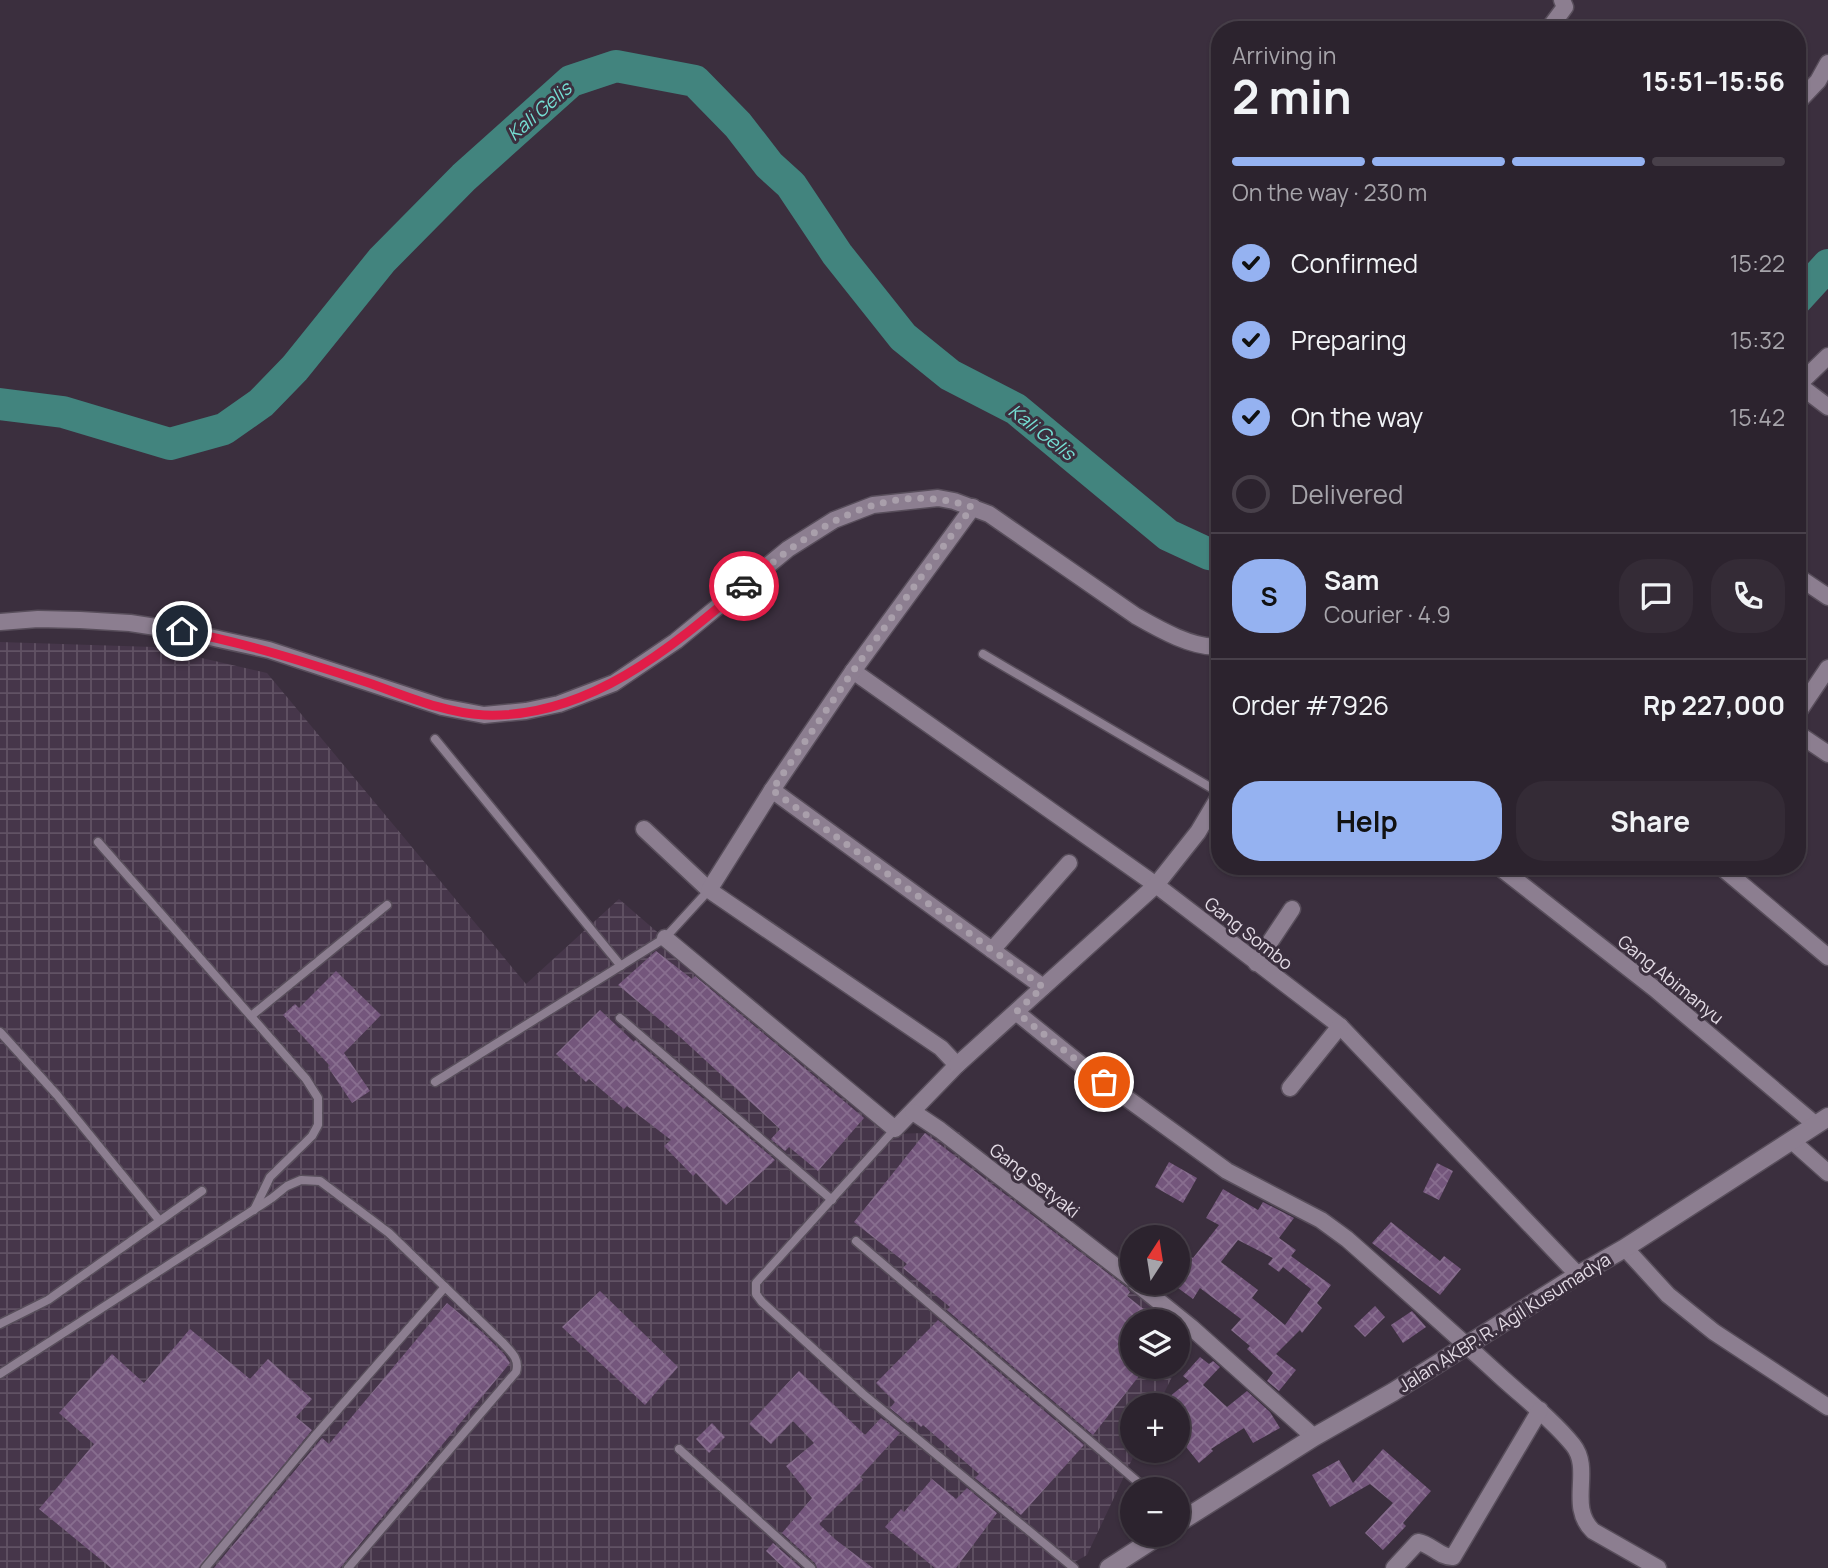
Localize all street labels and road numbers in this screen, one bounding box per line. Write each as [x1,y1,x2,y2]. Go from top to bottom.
street label: Gang Sombo [1200,891,1298,975]
street label: Gang Abimanyu [1613,929,1729,1029]
street label: Gang Setyaki [985,1137,1085,1223]
street label: Jalan AKBP. R. Agil Kusumadya [1393,1247,1615,1397]

